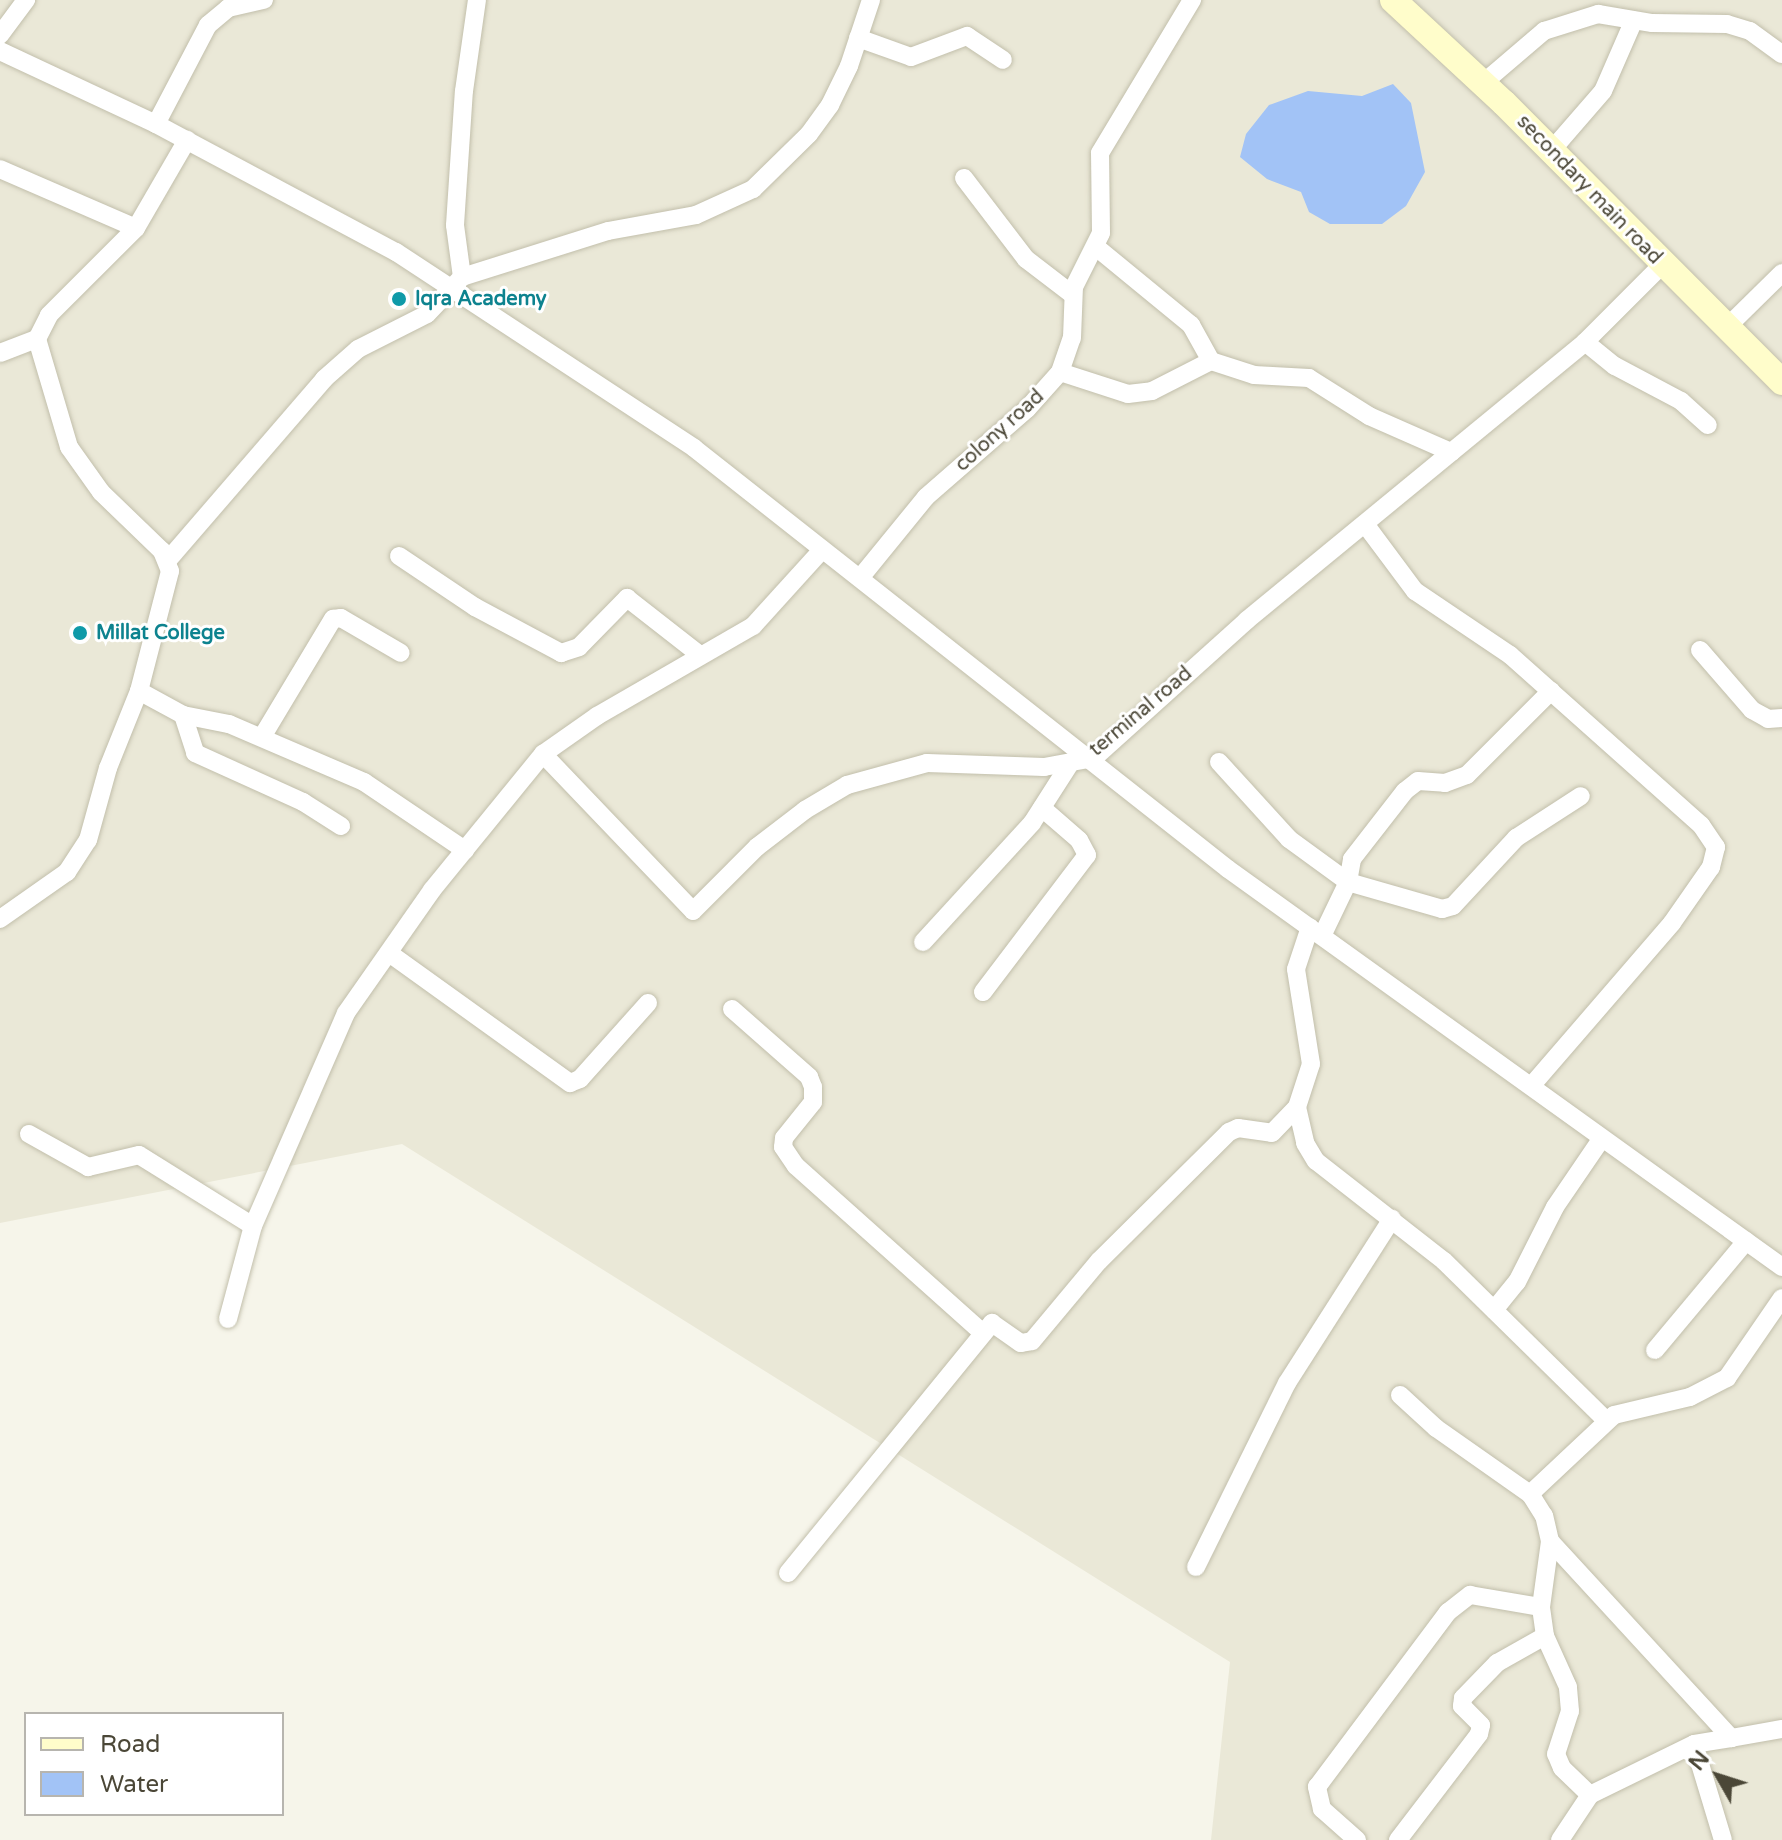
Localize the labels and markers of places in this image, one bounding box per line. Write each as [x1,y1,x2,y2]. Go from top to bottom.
place label: Iqra Academy [415,287,547,311]
marker: Iqra Academy [390,290,408,308]
place label: Millat College [96,621,225,645]
marker: Millat College [71,624,89,642]

